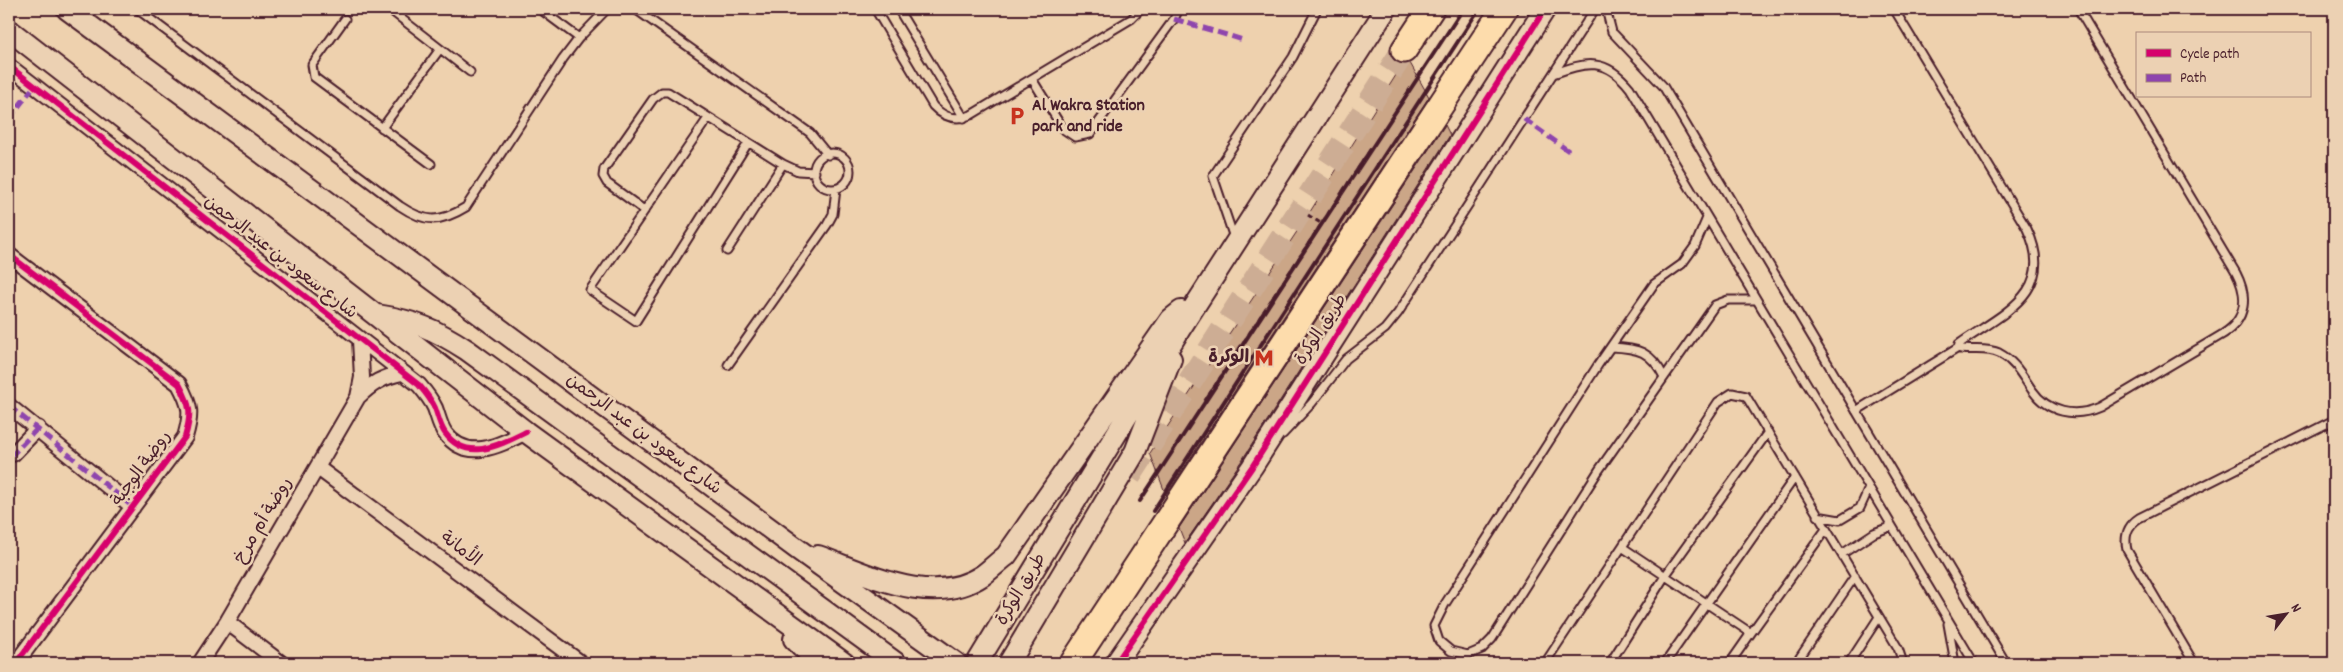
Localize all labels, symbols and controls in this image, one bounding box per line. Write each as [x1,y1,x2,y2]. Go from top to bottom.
legend [2136,32,2310,98]
text: Cycle path [2180,44,2240,66]
text: Path [2180,68,2206,90]
place label: Al Wakra Station park and ride [1032,94,1145,140]
parking icon: Al Wakra Station park and ride [1006,105,1028,127]
street label: شارع سعود بن عبد الرحمن [198,190,362,326]
street label: طريق الوكرة [1290,289,1354,371]
place label: الوكرة [1208,346,1249,371]
metro station icon: الوكرة [1253,347,1275,369]
street label: شارع سعود بن عبد الرحمن [560,368,726,502]
street label: روضة الوجبة [106,426,178,512]
street label: روضة أم مرخ [228,473,300,569]
street label: الأمانة [434,525,487,574]
street label: طريق الوكرة [991,549,1053,631]
north arrow [2260,590,2310,640]
text: N [2285,600,2306,617]

